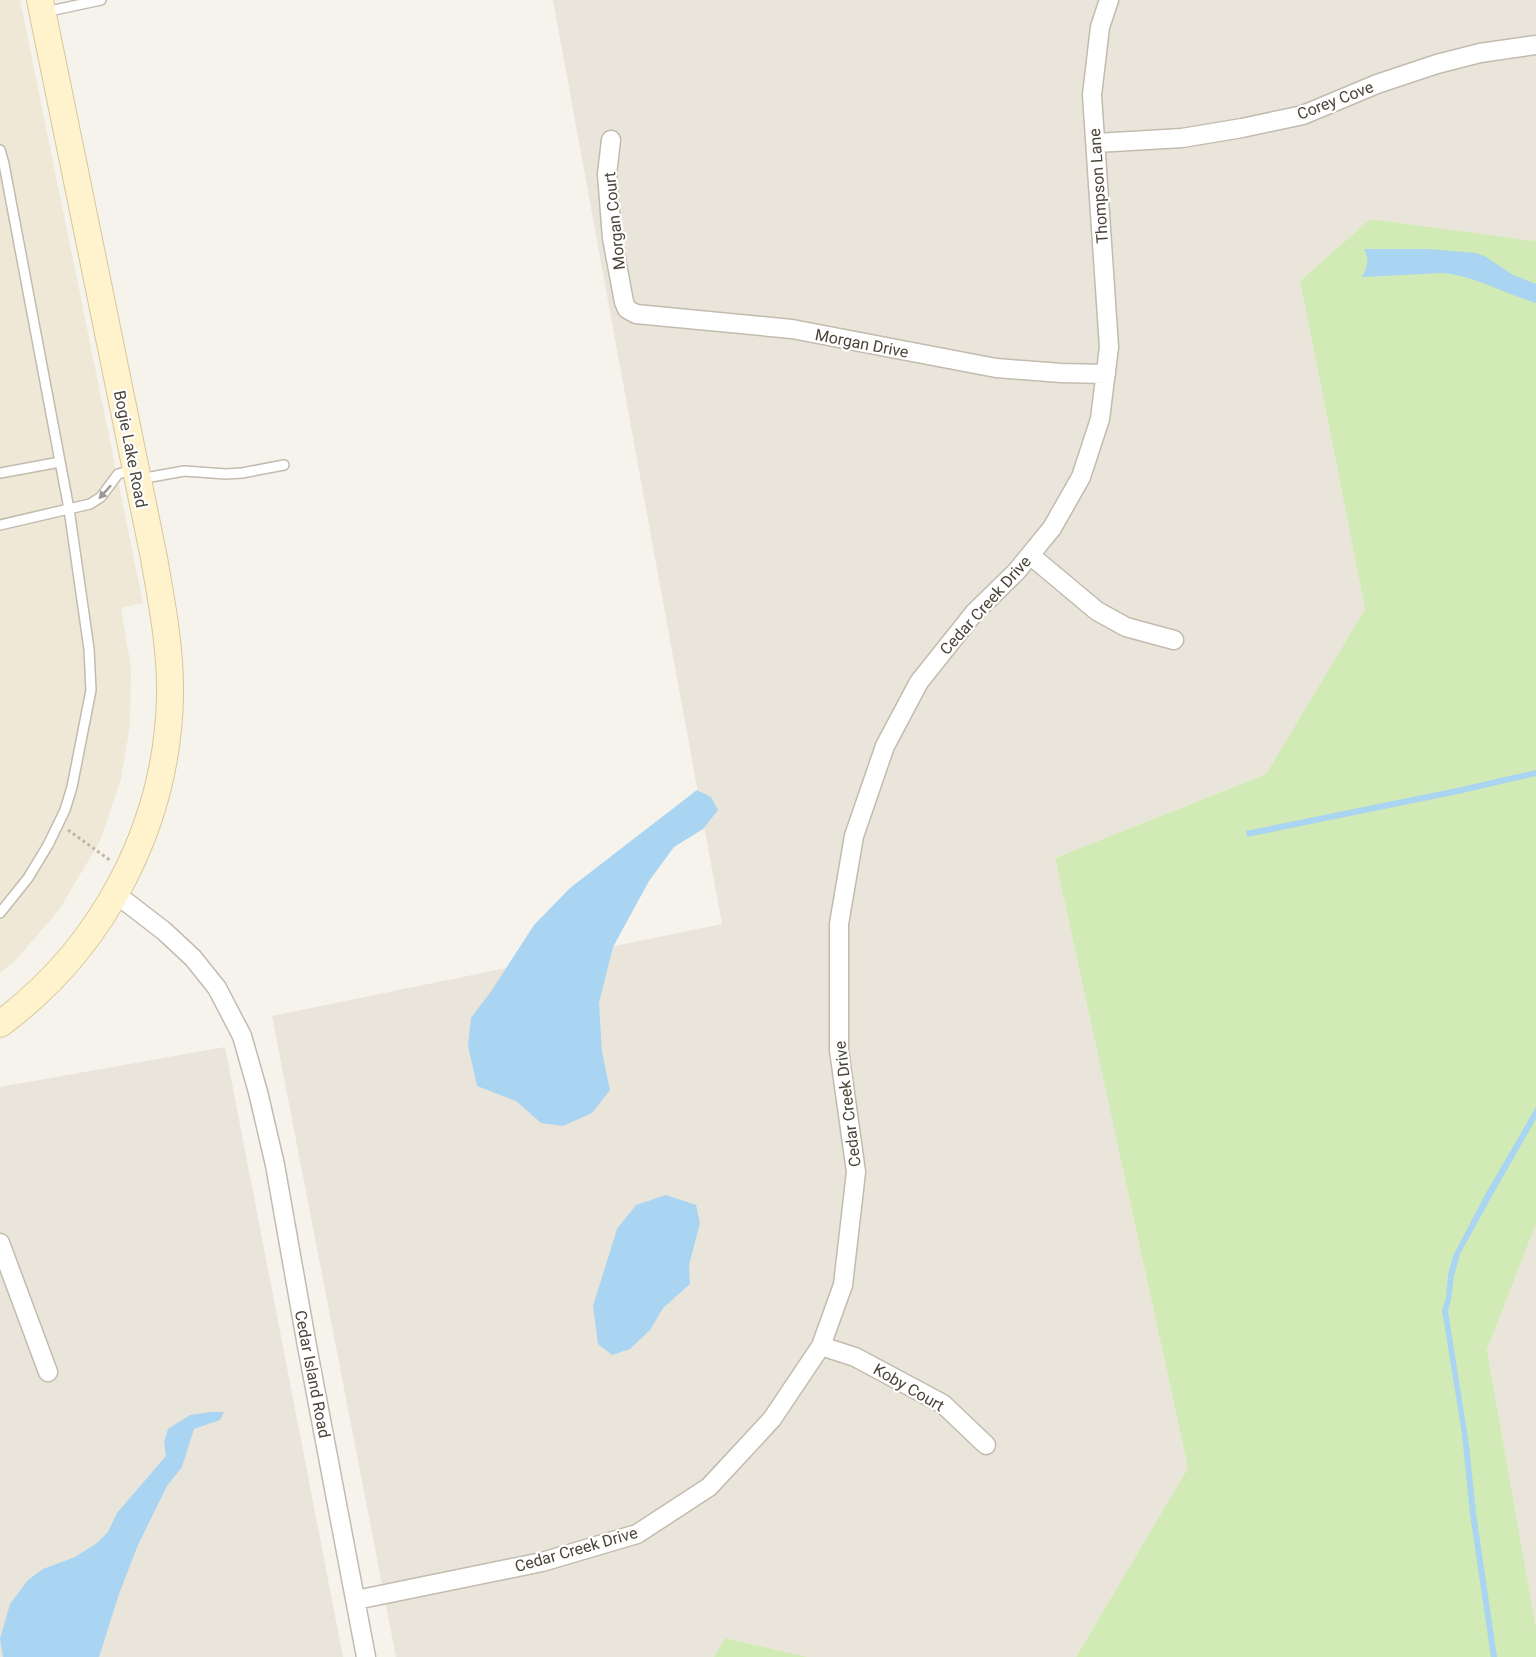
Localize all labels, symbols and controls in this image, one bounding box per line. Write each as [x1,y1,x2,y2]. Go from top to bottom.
street label: Corey Cove [1294,77,1376,124]
street label: Thompson Lane [1085,128,1112,244]
street label: Morgan Court [600,171,629,271]
street label: Morgan Drive [814,325,910,362]
street label: Bogie Lake Road [110,389,151,509]
one-way arrow [98,484,111,499]
street label: Cedar Creek Drive [936,552,1035,659]
street label: Cedar Creek Drive [830,1040,865,1168]
street label: Cedar Island Road [291,1309,334,1440]
street label: Koby Court [870,1360,948,1415]
street label: Cedar Creek Drive [513,1523,640,1576]

